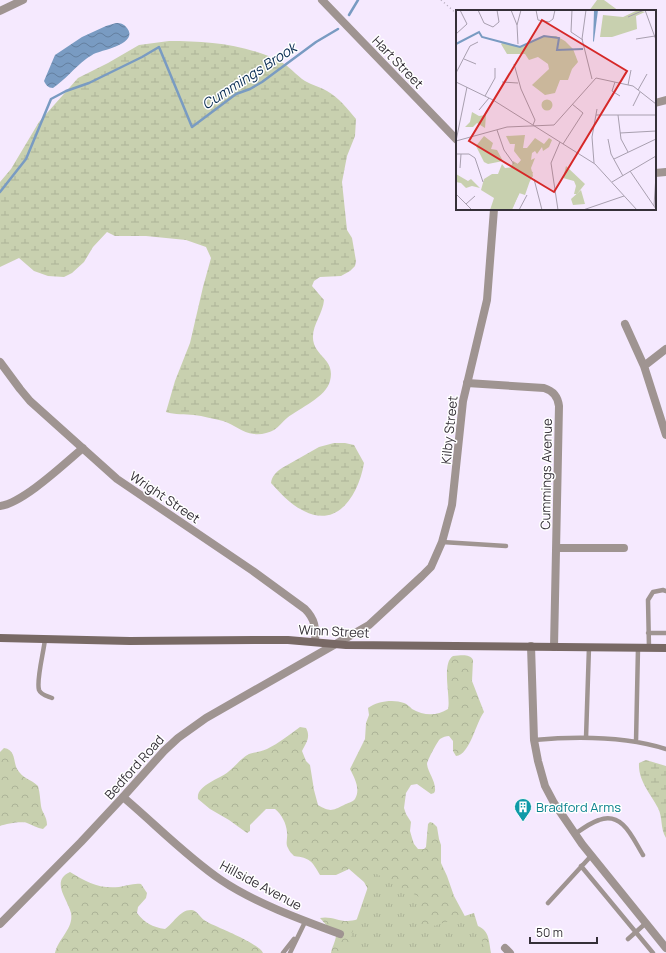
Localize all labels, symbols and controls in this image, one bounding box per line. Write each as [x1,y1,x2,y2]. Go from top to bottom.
inset map [456,10,656,210]
street label: Hart Street [368,32,428,92]
water label: Cummings Brook [198,37,301,113]
street label: Kilby Street [436,395,462,465]
street label: Cummings Avenue [536,418,556,530]
street label: Wright Street [126,467,204,527]
street label: Winn Street [298,620,370,642]
street label: Bedford Road [100,731,168,803]
building icon: Bradford Arms [513,797,533,822]
place label: Bradford Arms [536,798,621,816]
street label: Hillside Avenue [217,856,305,914]
scale bar [530,919,597,945]
text: 50 m [536,924,563,941]

